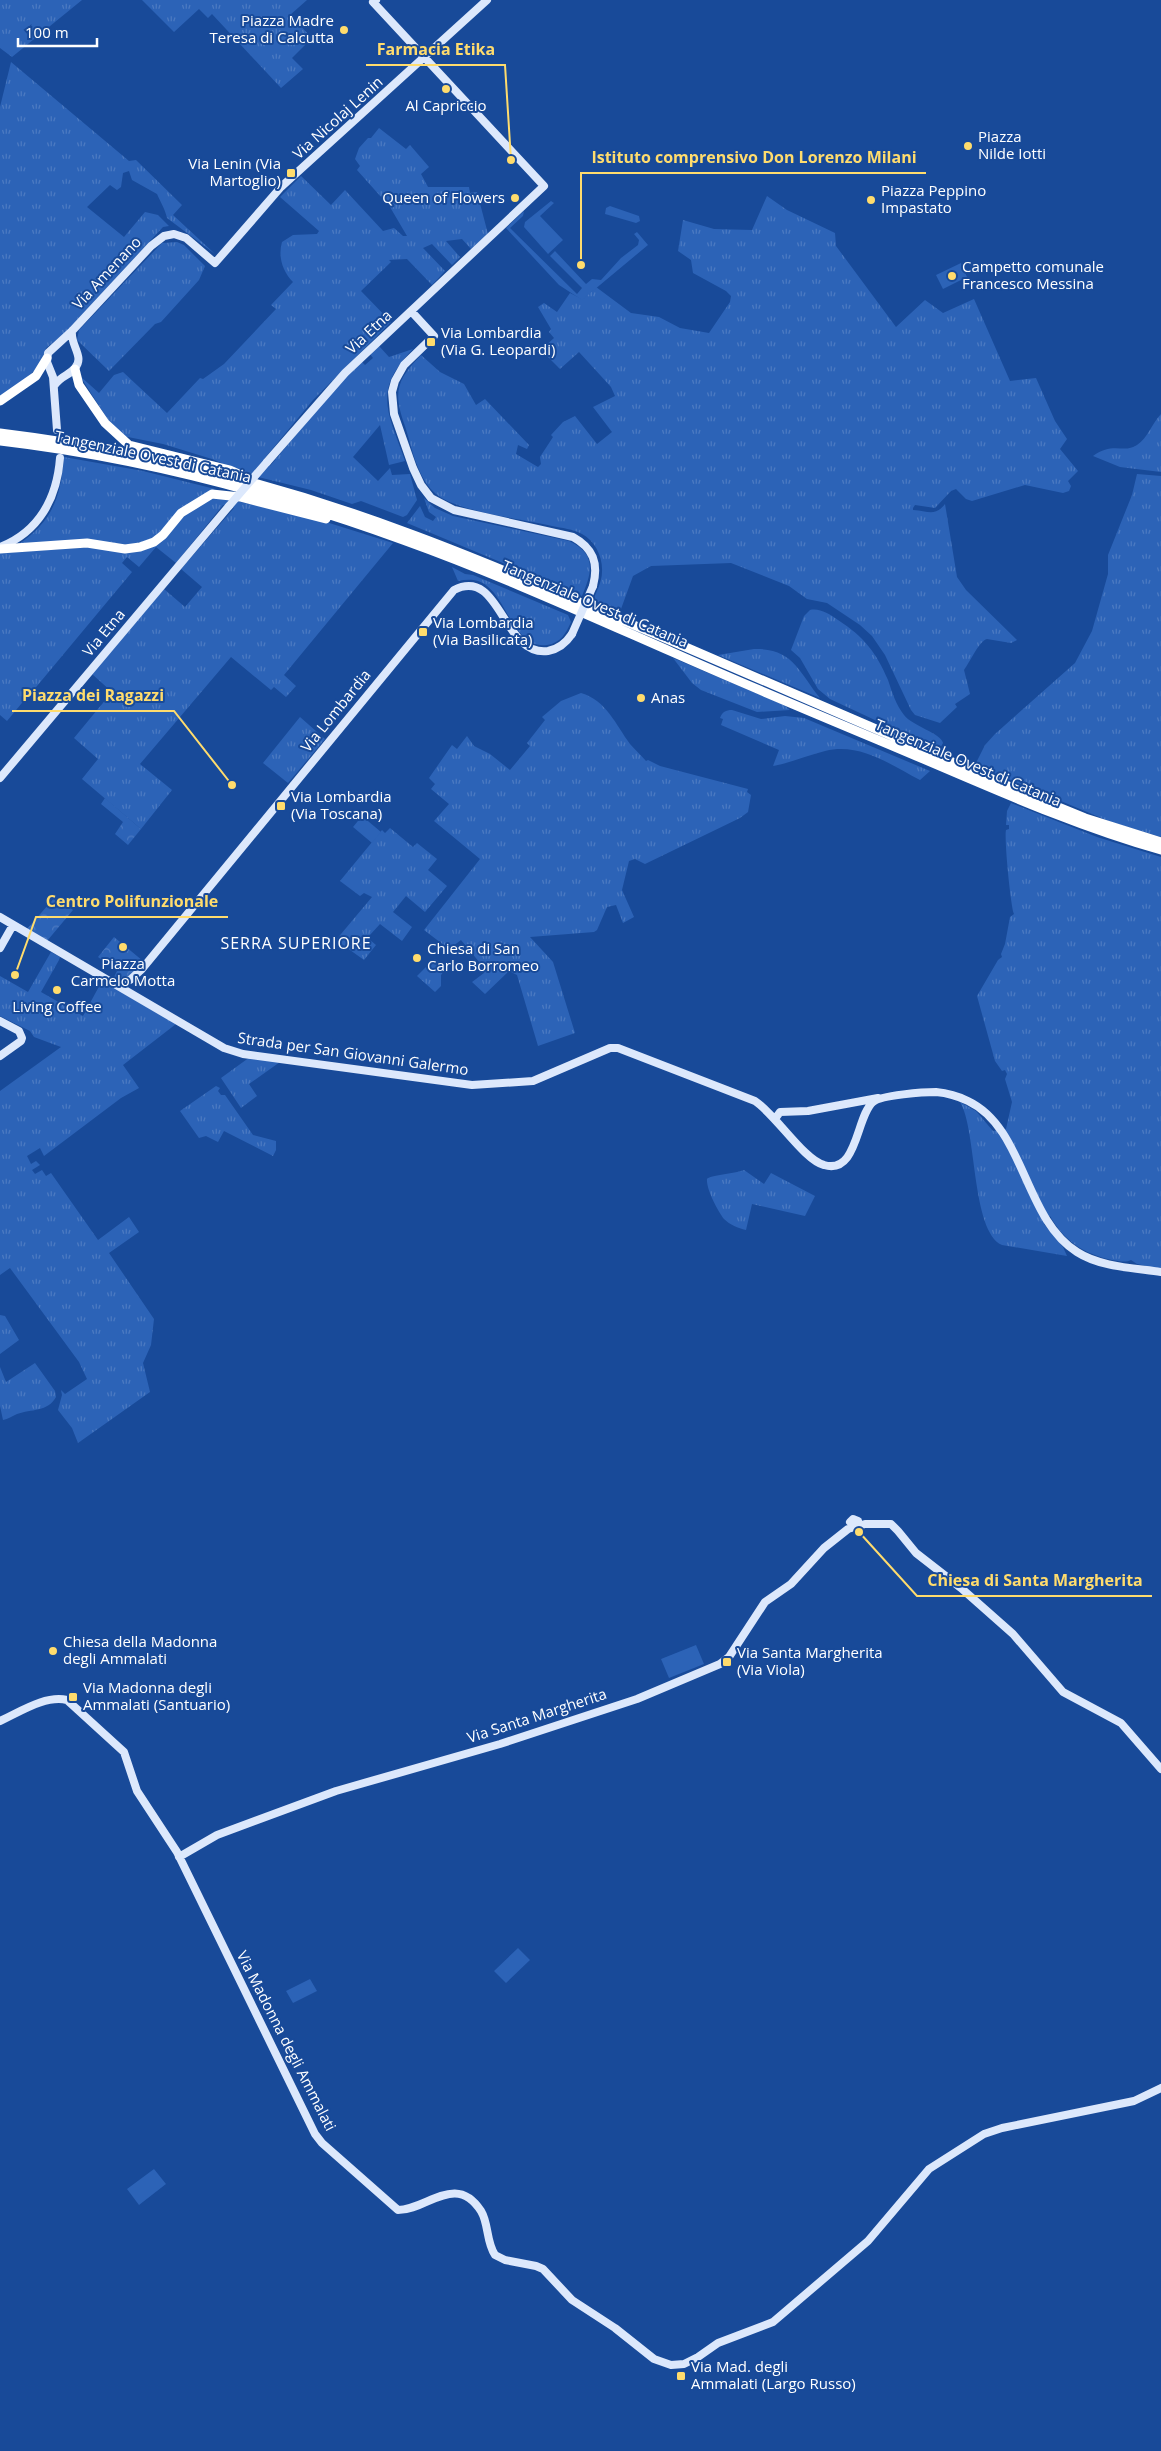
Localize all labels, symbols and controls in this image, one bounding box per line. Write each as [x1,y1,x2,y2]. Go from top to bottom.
place label: Piazza Madre Teresa di Calcutta [210,10,334,47]
scale bar [18,15,96,47]
text: 100 m [25,22,69,42]
marker: Piazza Madre Teresa di Calcutta [338,24,350,36]
callout: Farmacia Etika [366,34,505,65]
text: Farmacia Etika [377,38,495,60]
street label: Via Nicolaj Lenin [288,72,387,163]
marker: Al Capriccio [440,83,452,95]
place label: Al Capriccio [405,95,487,115]
place label: Piazza Nilde Iotti [978,126,1046,163]
marker: Piazza Nilde Iotti [962,140,974,152]
callout: Istituto comprensivo Don Lorenzo Milani [581,142,926,173]
text: Istituto comprensivo Don Lorenzo Milani [591,146,917,168]
place label: Via Lenin (Via Martoglio) [188,153,281,190]
marker: Via Lenin (Via Martoglio) [285,167,297,179]
place label: Piazza Peppino Impastato [881,180,986,217]
place label: Queen of Flowers [382,187,505,207]
marker: Queen of Flowers [509,192,521,204]
marker: Piazza Peppino Impastato [865,194,877,206]
street label: Via Amenano [67,232,145,313]
place label: Campetto comunale Francesco Messina [962,256,1104,293]
marker: Campetto comunale Francesco Messina [946,270,958,282]
street label: Via Etna [341,305,396,358]
place label: Via Lombardia (Via G. Leopardi) [441,322,555,359]
marker: Via Lombardia (Via G. Leopardi) [425,336,437,348]
street label: Tangenziale Ovest di Catania [53,425,253,487]
street label: Tangenziale Ovest di Catania [499,555,692,651]
street label: Via Etna [78,604,129,660]
place label: Via Lombardia (Via Basilicata) [433,612,534,649]
marker: Via Lombardia (Via Basilicata) [417,626,429,638]
street label: Via Lombardia [296,665,375,756]
callout: Piazza dei Ragazzi [12,680,174,711]
text: Piazza dei Ragazzi [22,684,164,706]
place label: Anas [651,687,685,707]
marker: Anas [635,692,647,704]
street label: Tangenziale Ovest di Catania [872,714,1065,810]
place label: Via Lombardia (Via Toscana) [291,786,392,823]
marker: Via Lombardia (Via Toscana) [275,800,287,812]
callout: Centro Polifunzionale [36,886,228,917]
text: Centro Polifunzionale [46,890,218,912]
district label: SERRA SUPERIORE [220,932,372,954]
place label: Chiesa di San Carlo Borromeo [427,938,539,975]
marker: Piazza Carmelo Motta [117,941,129,953]
marker: Chiesa di San Carlo Borromeo [411,952,423,964]
place label: Piazza Carmelo Motta [71,953,175,990]
marker: Living Coffee [51,984,63,996]
place label: Living Coffee [12,996,102,1016]
street label: Strada per San Giovanni Galermo [236,1027,470,1079]
callout: Chiesa di Santa Margherita [917,1565,1152,1596]
text: Chiesa di Santa Margherita [927,1569,1143,1591]
place label: Chiesa della Madonna degli Ammalati [63,1631,217,1668]
place label: Via Santa Margherita (Via Viola) [737,1642,883,1679]
marker: Chiesa della Madonna degli Ammalati [47,1645,59,1657]
marker: Via Santa Margherita (Via Viola) [721,1656,733,1668]
place label: Via Madonna degli Ammalati (Santuario) [83,1677,230,1714]
street label: Via Santa Margherita [464,1683,609,1747]
marker: Via Madonna degli Ammalati (Santuario) [67,1691,79,1703]
street label: Via Madonna degli Ammalati [233,1947,341,2134]
place label: Via Mad. degli Ammalati (Largo Russo) [691,2356,856,2393]
marker: Via Mad. degli Ammalati (Largo Russo) [675,2370,687,2382]

